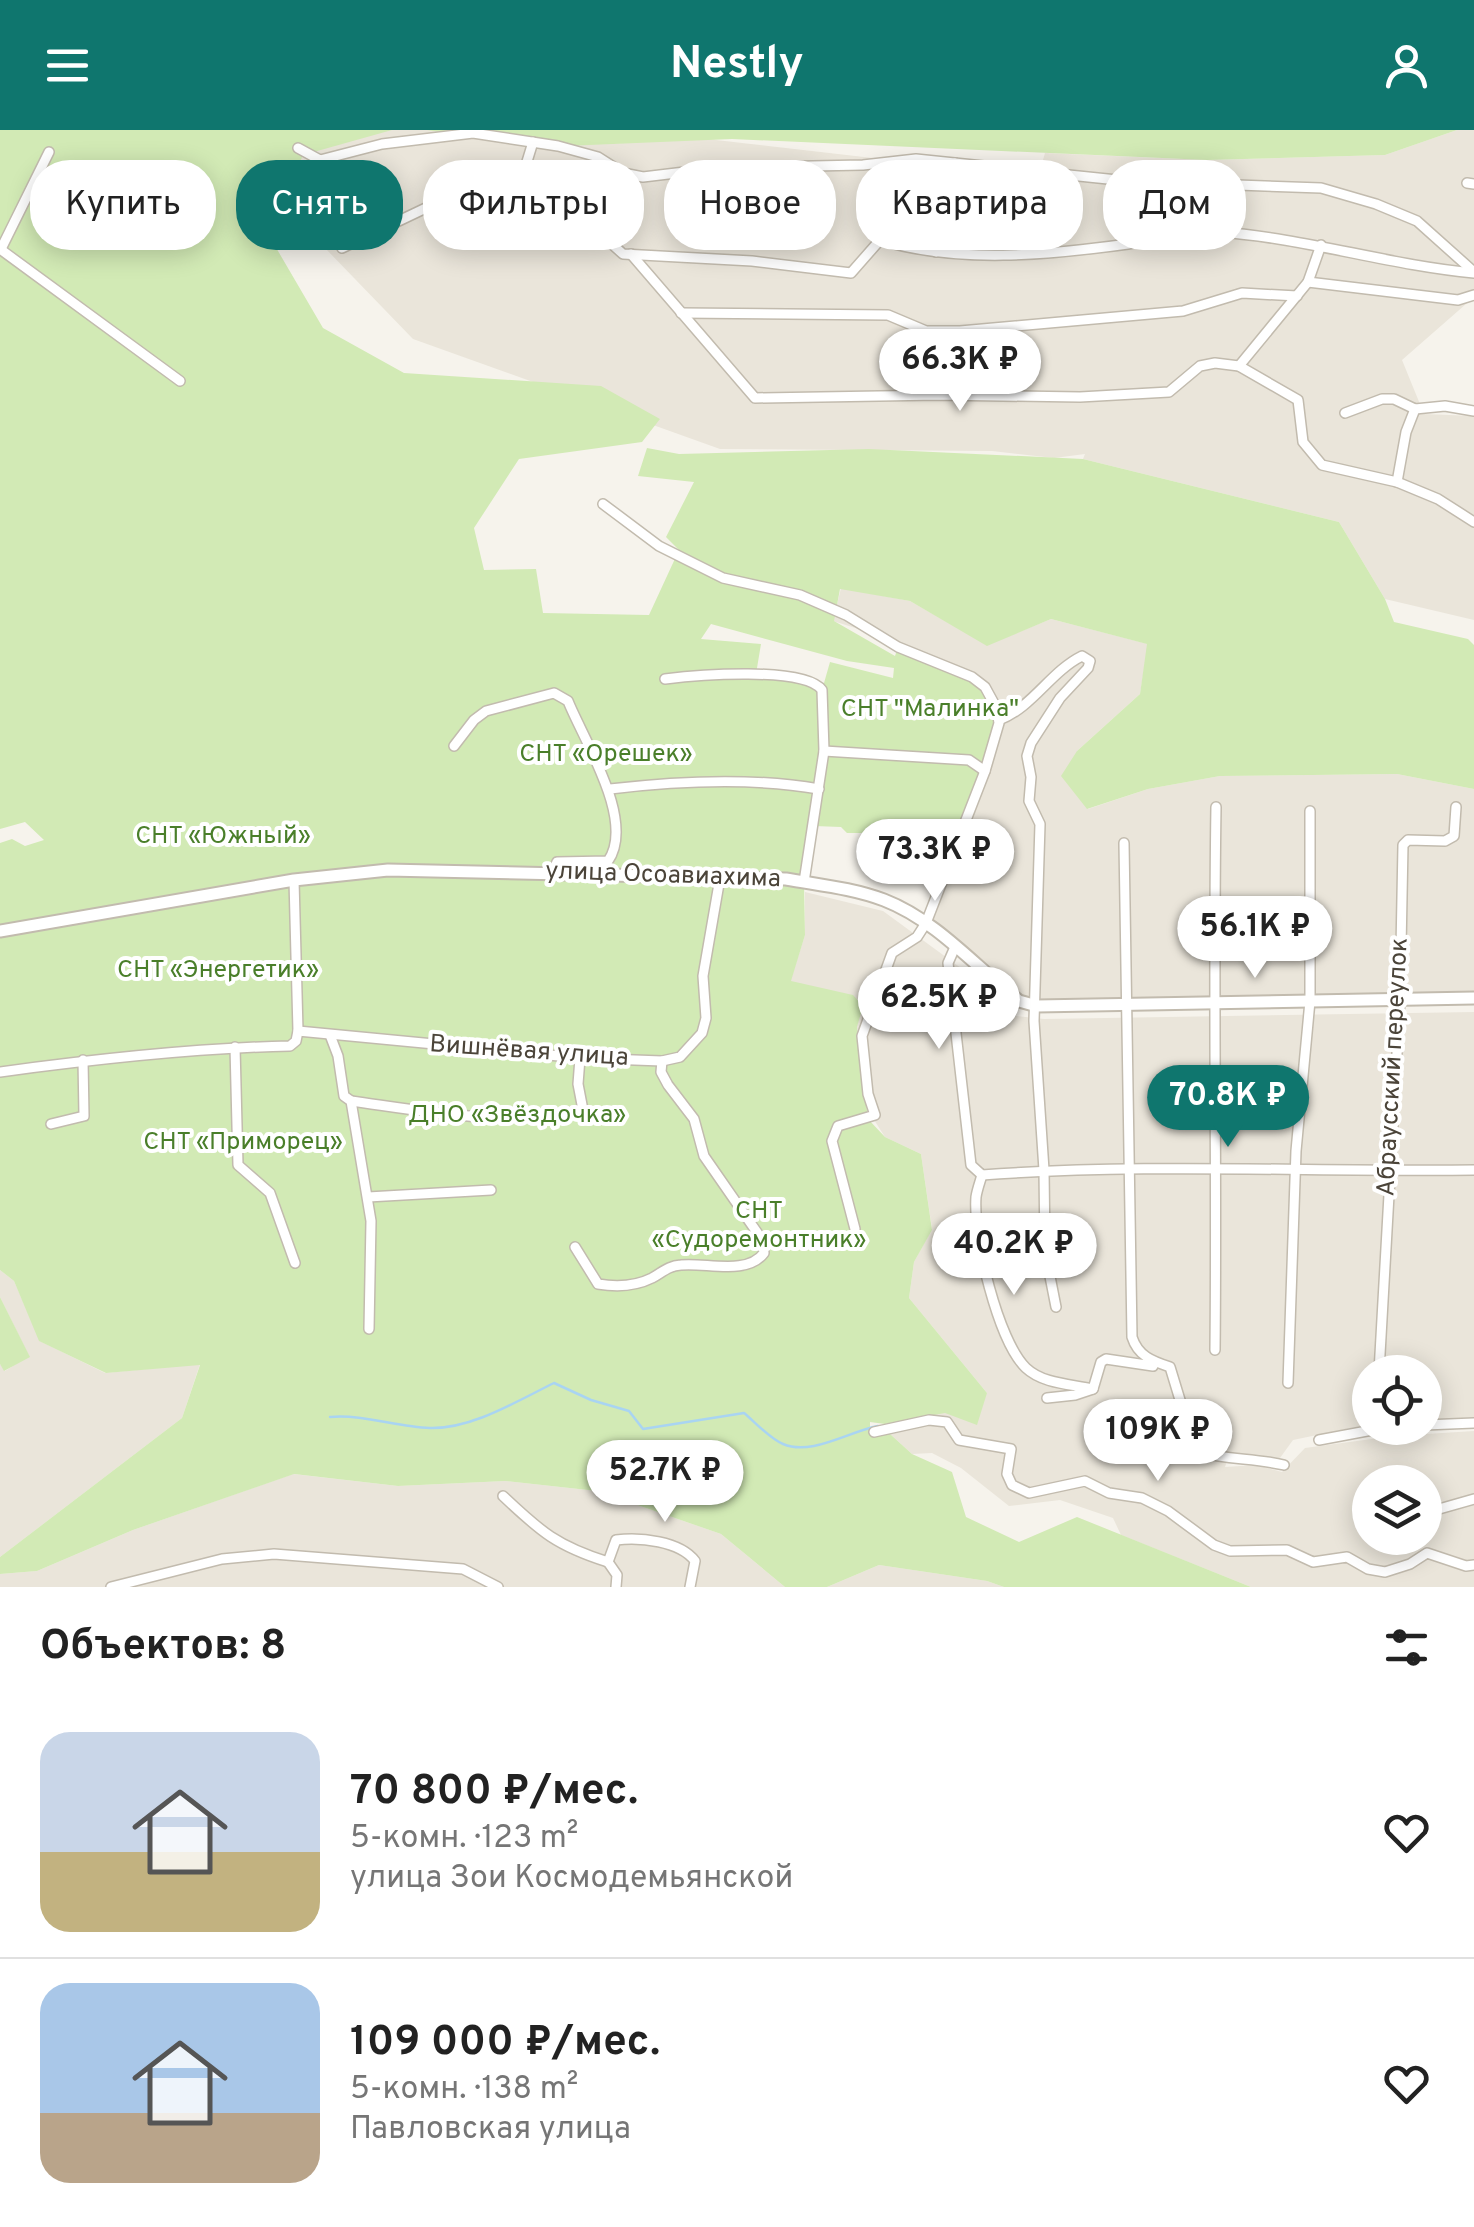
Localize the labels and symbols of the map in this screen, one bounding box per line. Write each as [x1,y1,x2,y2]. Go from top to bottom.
pin: 66.3K ₽ [868,329,1052,414]
park label: СНТ "Малинка" [841,694,1019,726]
park label: СНТ «Орешек» [519,739,693,771]
pin: 73.3K ₽ [843,819,1027,904]
park label: СНТ «Южный» [135,821,311,853]
street label: улица Осоавиахима [545,856,781,896]
pin: 56.1K ₽ [1163,896,1347,981]
street label: Абраусский переулок [1371,937,1417,1197]
park label: СНТ «Энергетик» [117,955,319,987]
pin: 62.5K ₽ [847,967,1031,1052]
street label: Вишнёвая улица [428,1029,630,1075]
pin: 70.8K ₽ [1136,1065,1320,1150]
park label: ДНО «Звёздочка» [408,1100,626,1132]
park label: СНТ «Приморец» [143,1127,343,1159]
park label: СНТ «Судоремонтник» [652,1196,867,1257]
pin: 40.2K ₽ [922,1213,1106,1298]
pin: 109K ₽ [1077,1399,1239,1484]
pin: 52.7K ₽ [573,1440,757,1525]

